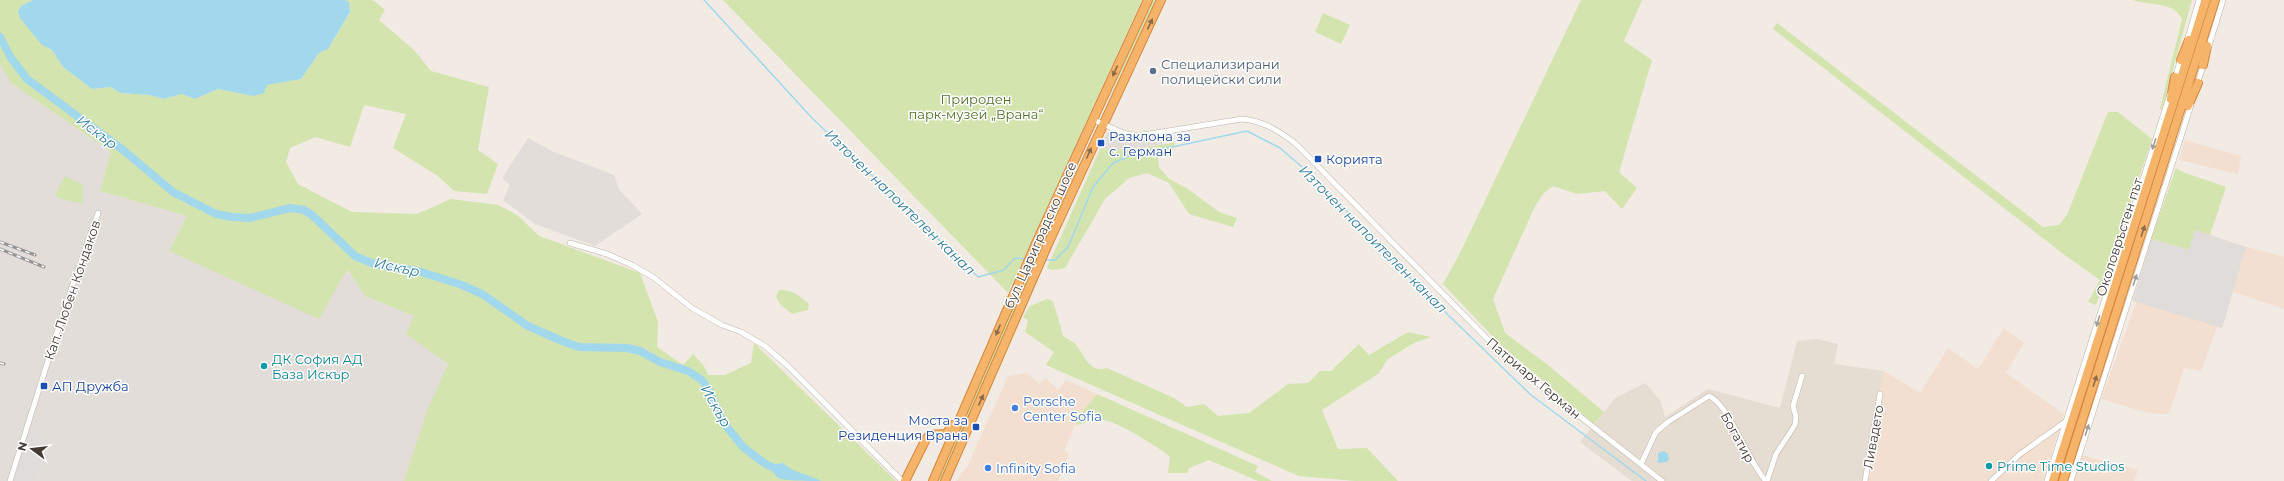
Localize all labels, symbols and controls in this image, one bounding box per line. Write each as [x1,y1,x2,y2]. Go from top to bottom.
one-way arrow [1147,19,1153,30]
place label: Специализирани полицейски сили [1161,56,1282,87]
one-way arrow [1112,66,1118,77]
marker: Специализирани полицейски сили [1148,66,1158,76]
park label: Природен парк-музей „Врана“ [909,91,1043,122]
water label: Искър [73,111,121,153]
water label: Източен напоителен канал [821,125,979,279]
place label: Разклона за с. Герман [1109,128,1191,159]
marker: Разклона за с. Герман [1096,138,1106,148]
one-way arrow [2151,138,2157,150]
one-way arrow [1087,147,1093,159]
place label: Корията [1326,151,1382,167]
marker: Корията [1313,154,1323,164]
street label: бул. Цариградско шосе [1000,159,1080,311]
water label: Източен напоителен канал [1295,161,1451,317]
street label: Околовръстен път [2092,175,2146,298]
street label: Кап. Любен Кондаков [41,218,104,362]
one-way arrow [2140,224,2146,236]
water label: Искър [373,253,421,281]
one-way arrow [2132,274,2138,286]
one-way arrow [2095,316,2101,328]
one-way arrow [995,325,1001,337]
street label: Патриарх Герман [1484,334,1584,422]
place label: ДК София АД База Искър [272,351,363,382]
marker: ДК София АД База Искър [259,361,269,371]
one-way arrow [2092,375,2098,387]
place label: АП Дружба [52,378,129,394]
marker: АП Дружба [39,381,49,391]
water label: Искър [697,382,735,430]
place label: Porsche Center Sofia [1023,393,1102,424]
one-way arrow [978,394,984,406]
marker: Porsche Center Sofia [1010,403,1020,413]
street label: Ливадето [1859,404,1887,470]
street label: Богатир [1718,409,1758,465]
place label: Моста за Резиденция Врана [838,412,968,443]
marker: Моста за Резиденция Врана [971,422,981,432]
one-way arrow [2084,424,2090,436]
north arrow [12,429,52,469]
text: N [14,440,30,453]
place label: Prime Time Studios [1997,458,2125,474]
place label: Infinity Sofia [996,460,1076,476]
marker: Prime Time Studios [1984,461,1994,471]
marker: Infinity Sofia [983,463,993,473]

